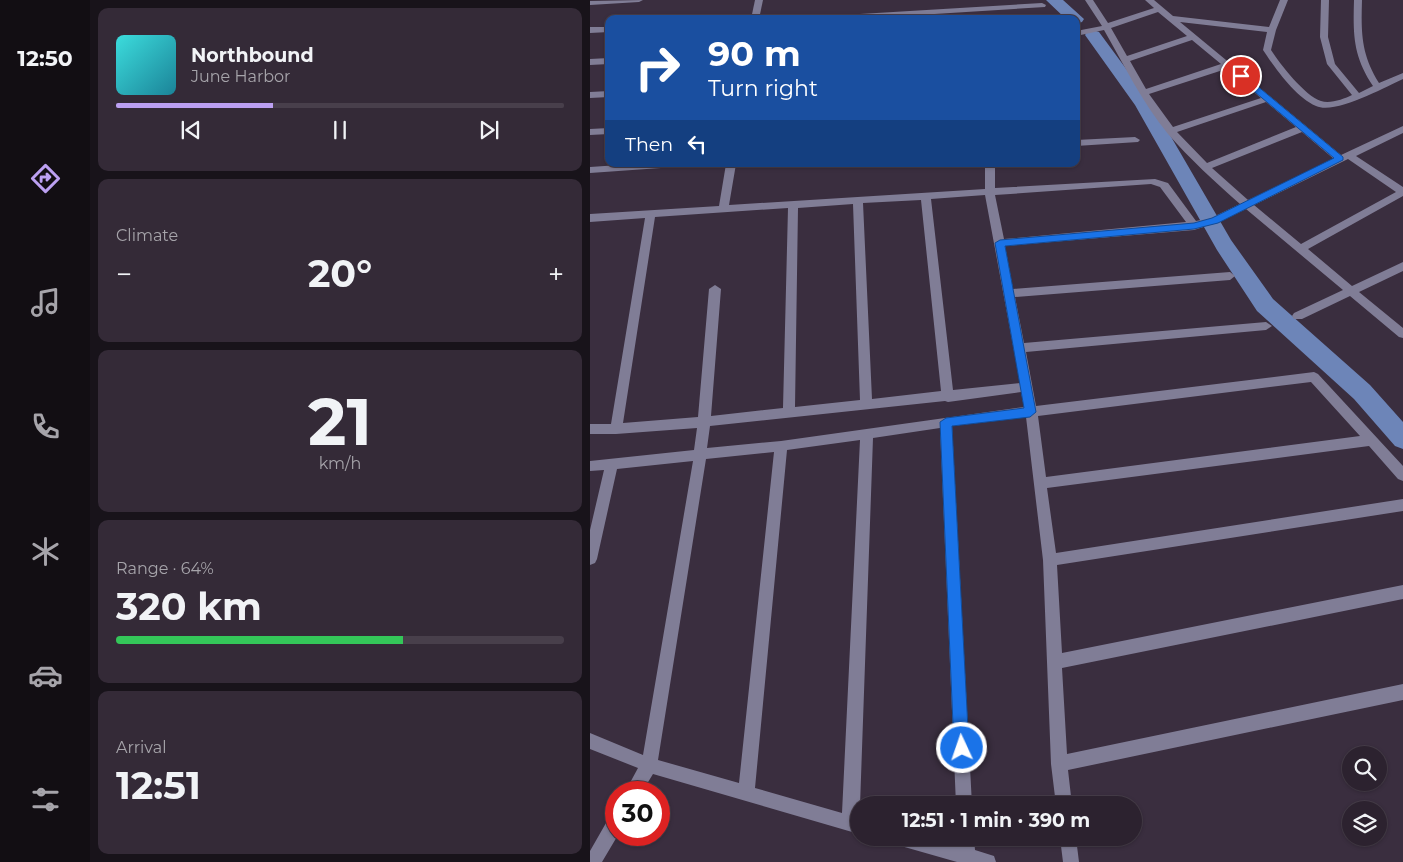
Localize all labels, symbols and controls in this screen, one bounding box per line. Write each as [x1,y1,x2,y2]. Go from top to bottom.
text: 90 m [708,32,801,75]
icon: right [625,35,690,100]
text: Northbound [191,44,314,67]
text: 12:50 [17,45,73,72]
pin [1220,55,1262,97]
icon: arrive [1227,62,1255,90]
text: June Harbor [191,67,290,86]
text: Turn right [708,75,818,102]
icon: previous [177,116,205,144]
icon: pause [326,116,354,144]
icon: next [475,116,503,144]
icon: left [683,130,711,158]
text: Then [625,133,673,156]
icon: directions [28,161,63,196]
text: Climate [116,226,178,245]
text: 20° [308,250,372,297]
text: − [116,257,132,291]
text: + [548,257,564,291]
icon: music [28,285,63,320]
text: 21 [308,382,372,461]
icon: phone [28,409,63,444]
text: km/h [319,454,361,473]
icon: climate [28,534,63,569]
text: Range · 64% [116,559,214,578]
text: 320 km [116,583,262,630]
icon: car [28,658,63,693]
position arrow [935,721,987,773]
text: Arrival [116,738,166,757]
map controls [1342,746,1387,846]
button: search [1342,746,1387,791]
text: 12:51 [116,762,201,809]
speed limit sign: 30 [605,781,670,846]
icon: filters [28,782,63,817]
button: layers [1342,801,1387,846]
text: 12:51 · 1 min · 390 m [902,809,1090,832]

